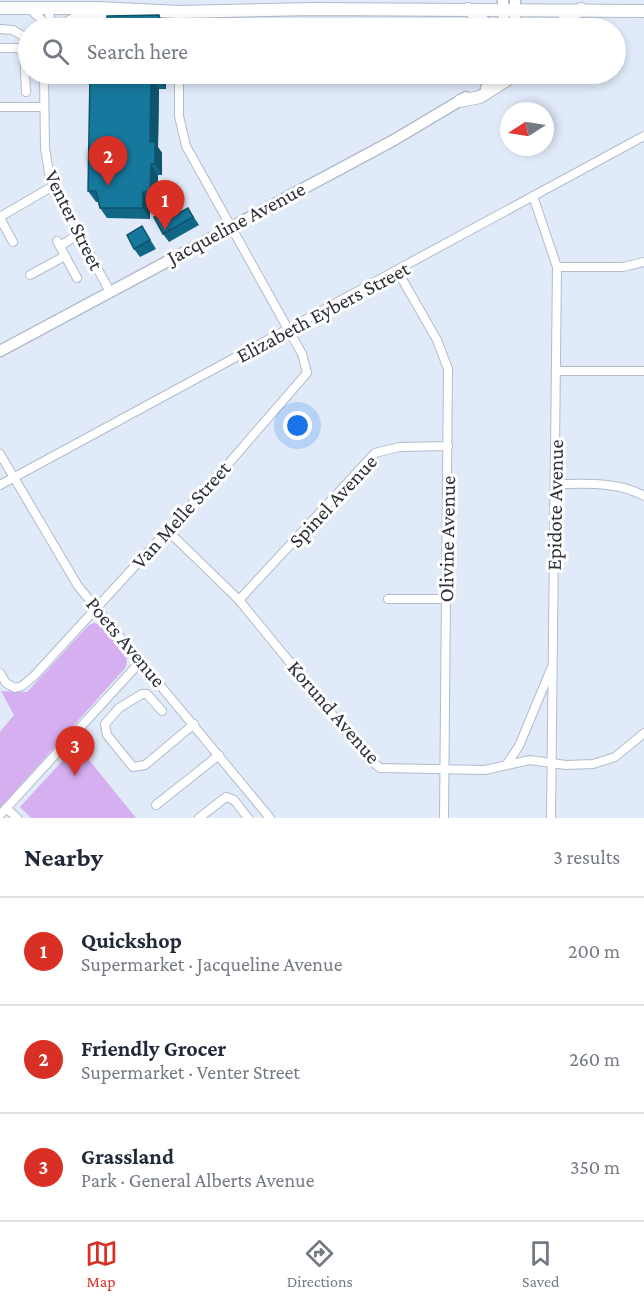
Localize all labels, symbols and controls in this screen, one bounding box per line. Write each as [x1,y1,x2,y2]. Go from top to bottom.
search box [18,18,626,84]
icon: search [39,35,72,68]
text: Search here [87,39,188,64]
north arrow [500,102,554,156]
pin: 2 [88,136,128,186]
street label: Venter Street [39,166,109,275]
street label: Jacqueline Avenue [161,176,309,270]
pin: 1 [146,180,184,230]
street label: Elizabeth Eybers Street [232,256,415,368]
your location [283,411,312,440]
street label: Epidote Avenue [542,439,568,571]
street label: Spinel Avenue [284,450,382,552]
street label: Van Melle Street [127,456,236,574]
street label: Olivine Avenue [434,475,460,603]
street label: Poets Avenue [81,592,171,692]
street label: Korund Avenue [283,655,385,769]
pin: 3 [56,726,94,776]
text: Nearby [24,843,103,872]
text: 3 results [553,846,620,868]
text: Quickshop [81,928,182,953]
text: 1 [40,940,47,962]
text: 200 m [568,940,620,962]
text: Supermarket · Jacqueline Avenue [81,953,342,975]
text: Friendly Grocer [81,1036,226,1061]
text: 2 [38,1048,49,1070]
text: 260 m [569,1048,620,1070]
text: Supermarket · Venter Street [81,1061,300,1083]
text: Grassland [81,1144,174,1169]
text: 3 [39,1156,48,1178]
text: 350 m [570,1156,620,1178]
text: Park · General Alberts Avenue [81,1169,315,1191]
tab: Map [85,1237,118,1290]
tab: Directions [287,1237,353,1290]
tab: Saved [522,1237,559,1290]

